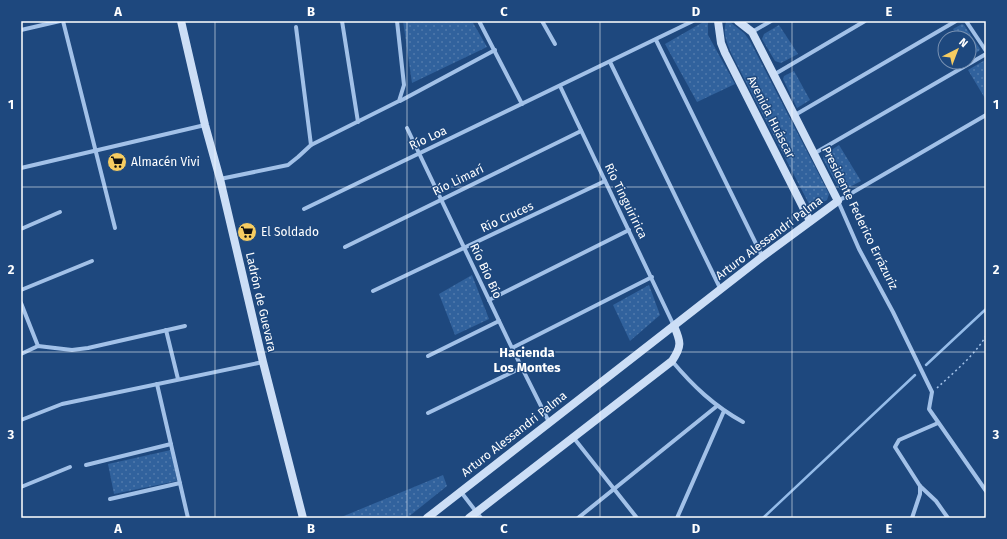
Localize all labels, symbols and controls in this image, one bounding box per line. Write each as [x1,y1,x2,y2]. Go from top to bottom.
text: A [113,4,122,19]
text: B [307,4,315,19]
text: C [500,4,508,19]
text: D [692,4,701,19]
text: E [886,4,893,19]
north arrow [937,30,977,70]
text: N [956,36,970,50]
street label: Avenida Huáscar [744,73,798,161]
text: 1 [8,97,14,112]
text: 1 [993,97,999,112]
street label: Río Loa [407,123,449,153]
street label: Presidente Federico Errázuriz [819,144,901,292]
supermarket icon: Almacén Vivi [106,151,128,173]
place label: Almacén Vivi [131,155,200,169]
street label: Río Limarí [430,161,486,198]
street label: Río Tinguiririca [602,161,650,241]
street label: Arturo Alessandri Palma [713,193,825,283]
street label: Río Cruces [478,199,536,235]
supermarket icon: El Soldado [236,221,258,243]
place label: El Soldado [261,225,319,239]
street label: Río Bío Bío [467,241,505,301]
street label: Ladrón de Guevara [243,251,279,353]
text: 2 [8,262,15,277]
text: 2 [993,262,1000,277]
district label: Hacienda Los Montes [494,345,561,375]
street label: Arturo Alessandri Palma [458,388,570,480]
text: 3 [7,427,15,442]
text: 3 [992,427,1000,442]
text: A [113,521,122,536]
text: B [307,521,315,536]
text: C [500,521,508,536]
text: D [692,521,701,536]
text: E [886,521,893,536]

